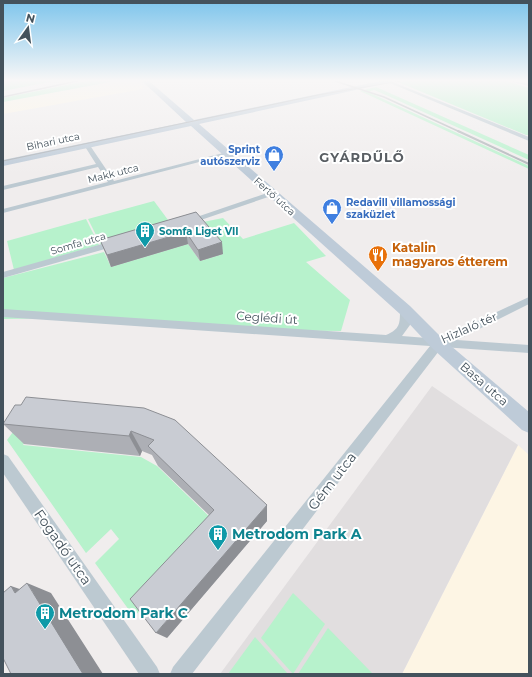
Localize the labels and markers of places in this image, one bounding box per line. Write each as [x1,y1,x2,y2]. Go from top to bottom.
place label: Sprint autószerviz [200,143,261,168]
shop icon: Sprint autószerviz [263,144,285,172]
place label: Redavill villamossági szaküzlet [346,196,456,221]
shop icon: Redavill villamossági szaküzlet [321,197,343,225]
building icon: Somfa Liget VII [134,220,156,248]
place label: Somfa Liget VII [159,225,239,238]
place label: Katalin magyaros étterem [392,240,508,269]
restaurant icon: Katalin magyaros étterem [367,244,389,272]
building icon: Metrodom Park A [207,523,229,551]
place label: Metrodom Park A [232,525,362,543]
building icon: Metrodom Park C [34,602,56,630]
place label: Metrodom Park C [59,604,188,622]

